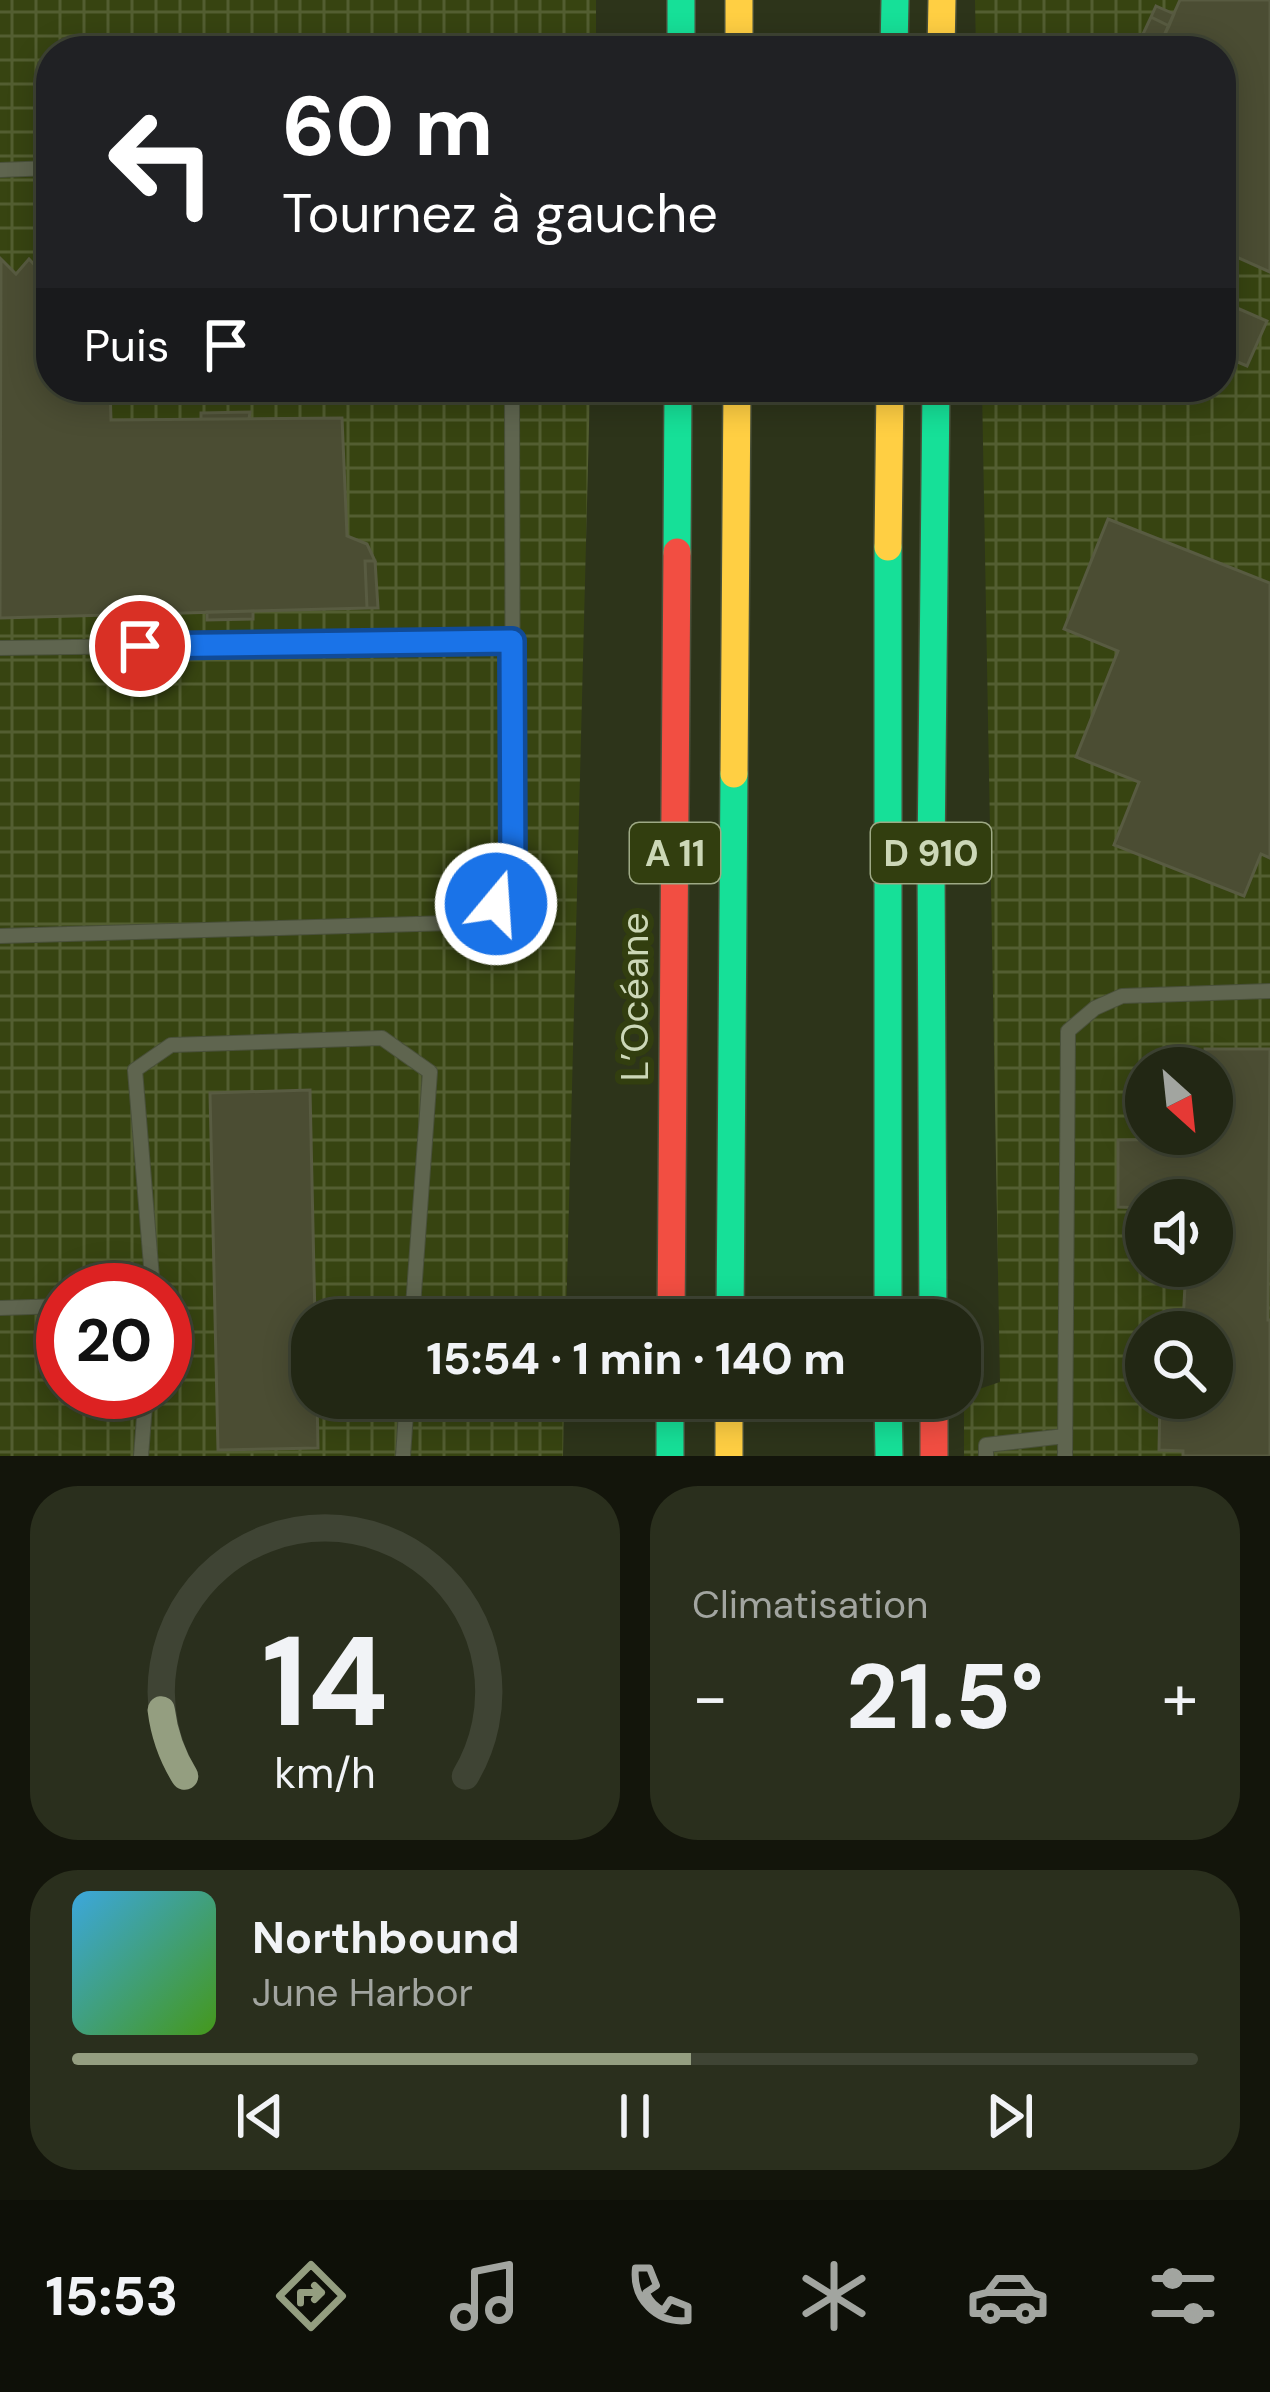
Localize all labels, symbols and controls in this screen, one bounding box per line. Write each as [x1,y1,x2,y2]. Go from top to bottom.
text: 60 m [282,72,493,181]
icon: left [84,84,240,240]
text: Tournez à gauche [282,178,718,249]
icon: arrive [193,312,259,378]
text: Puis [84,316,169,375]
pin [89,595,191,697]
icon: arrive [107,613,173,679]
road number: A 11 [630,823,720,883]
road number: D 910 [871,823,991,883]
position arrow [433,841,559,967]
street label: L’Océane [609,912,660,1082]
north arrow [1125,1047,1233,1155]
map controls [1125,1047,1233,1419]
button: sound [1125,1179,1233,1287]
speed limit sign: 20 [36,1263,192,1419]
button: search [1125,1311,1233,1419]
text: 15:54 · 1 min · 140 m [426,1329,846,1388]
text: Climatisation [692,1579,929,1630]
text: 14 [262,1601,388,1764]
text: 21.5° [846,1639,1044,1756]
text: − [692,1655,728,1740]
text: + [1162,1655,1198,1740]
text: km/h [274,1745,376,1801]
text: Northbound [252,1908,520,1967]
text: June Harbor [252,1967,473,2018]
icon: previous [227,2083,293,2149]
icon: pause [602,2083,668,2149]
icon: next [977,2083,1043,2149]
icon: directions [269,2254,353,2338]
icon: music [443,2254,527,2338]
icon: phone [618,2254,702,2338]
icon: climate [792,2254,876,2338]
icon: car [966,2254,1050,2338]
icon: filters [1141,2254,1225,2338]
text: 15:53 [45,2261,178,2332]

